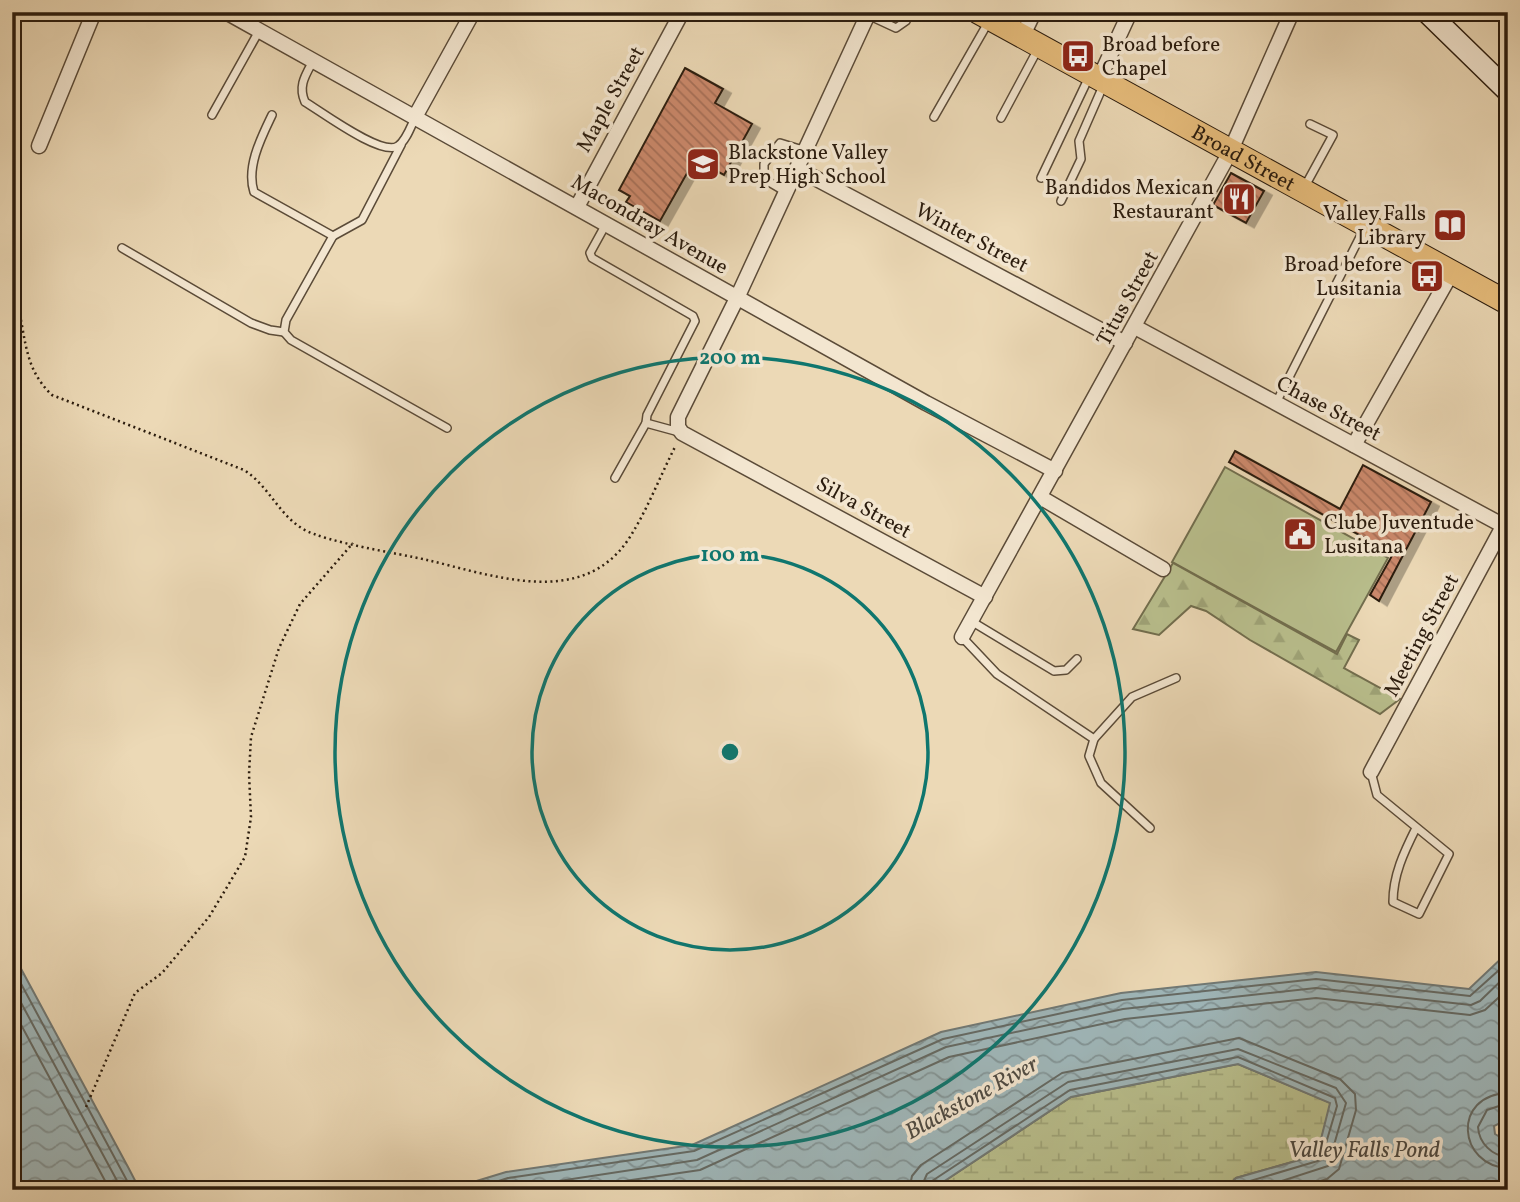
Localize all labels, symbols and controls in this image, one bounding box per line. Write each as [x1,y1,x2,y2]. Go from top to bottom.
place label: Broad before Chapel [1102,31,1220,84]
bus stop icon: Broad before Chapel [1059,37,1097,75]
street label: Maple Street [570,41,652,158]
street label: Broad Street [1186,119,1300,199]
place label: Blackstone Valley Prep High School [728,139,889,192]
school or university icon: Blackstone Valley Prep High School [684,145,722,183]
street label: Macondray Avenue [565,168,733,282]
place label: Bandidos Mexican Restaurant [1045,174,1214,227]
restaurant icon: Bandidos Mexican Restaurant [1220,180,1258,218]
street label: Winter Street [910,196,1033,280]
place label: Valley Falls Library [1323,200,1427,253]
library icon: Valley Falls Library [1431,206,1469,244]
street label: Titus Street [1090,246,1166,352]
place label: Broad before Lusitania [1284,251,1402,304]
bus stop icon: Broad before Lusitania [1408,257,1446,295]
text: 200 m [699,344,761,373]
street label: Chase Street [1271,370,1386,449]
street label: Silva Street [810,470,916,546]
place label: Clube Juventude Lusitana [1324,509,1474,562]
public building icon: Clube Juventude Lusitana [1281,515,1319,553]
text: 100 m [700,541,760,570]
street label: Meeting Street [1378,569,1467,702]
centre of rings [718,740,742,764]
water label: Blackstone River [900,1049,1045,1149]
water label: Valley Falls Pond [1288,1135,1440,1167]

